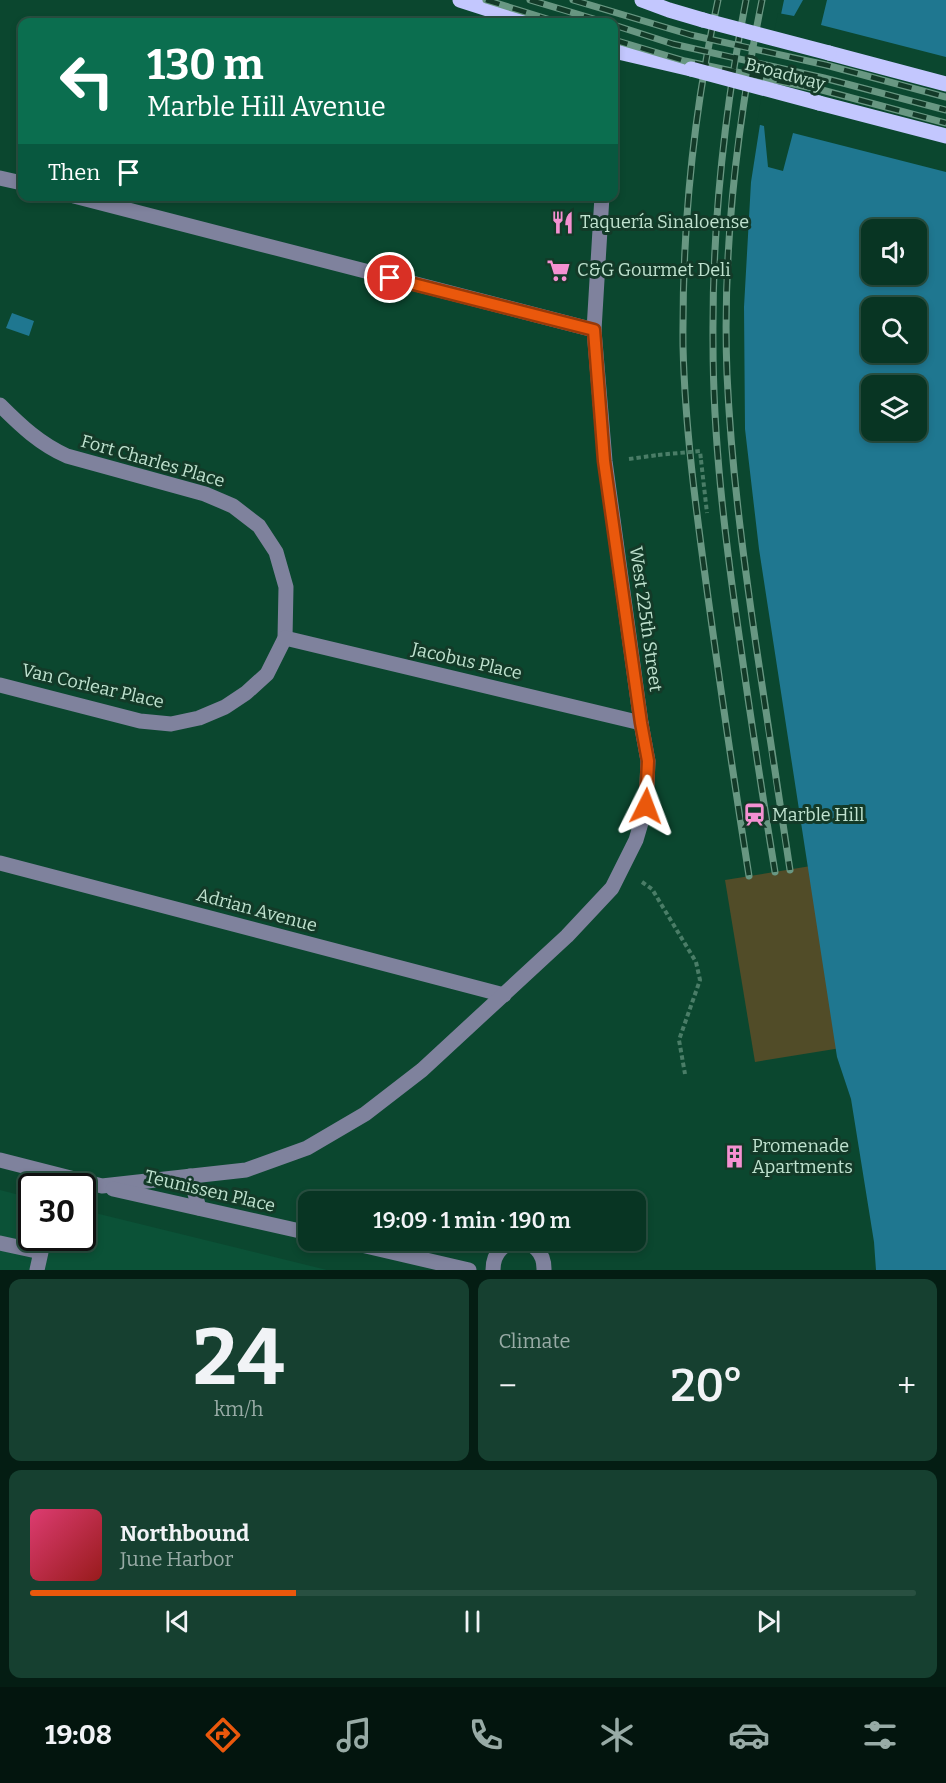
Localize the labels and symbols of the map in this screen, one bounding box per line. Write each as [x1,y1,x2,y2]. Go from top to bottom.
street label: Broadway [742,53,828,95]
restaurant icon: Taquería Sinaloense [549,209,575,235]
place label: Taquería Sinaloense [580,211,749,233]
pin [364,252,415,303]
supermarket icon: C&G Gourmet Deli [546,257,572,283]
place label: C&G Gourmet Deli [577,259,731,281]
street label: Fort Charles Place [78,430,228,492]
street label: West 225th Street [625,545,667,694]
street label: Jacobus Place [409,637,524,684]
street label: Van Corlear Place [20,659,166,713]
position arrow [614,774,678,838]
station icon: Marble Hill [741,802,767,828]
place label: Marble Hill [772,804,864,826]
street label: Adrian Avenue [194,883,320,937]
place label: Promenade Apartments [752,1135,853,1178]
building icon: Promenade Apartments [721,1143,747,1169]
street label: Teunissen Place [142,1165,278,1217]
speed limit sign: 30 [18,1173,96,1251]

